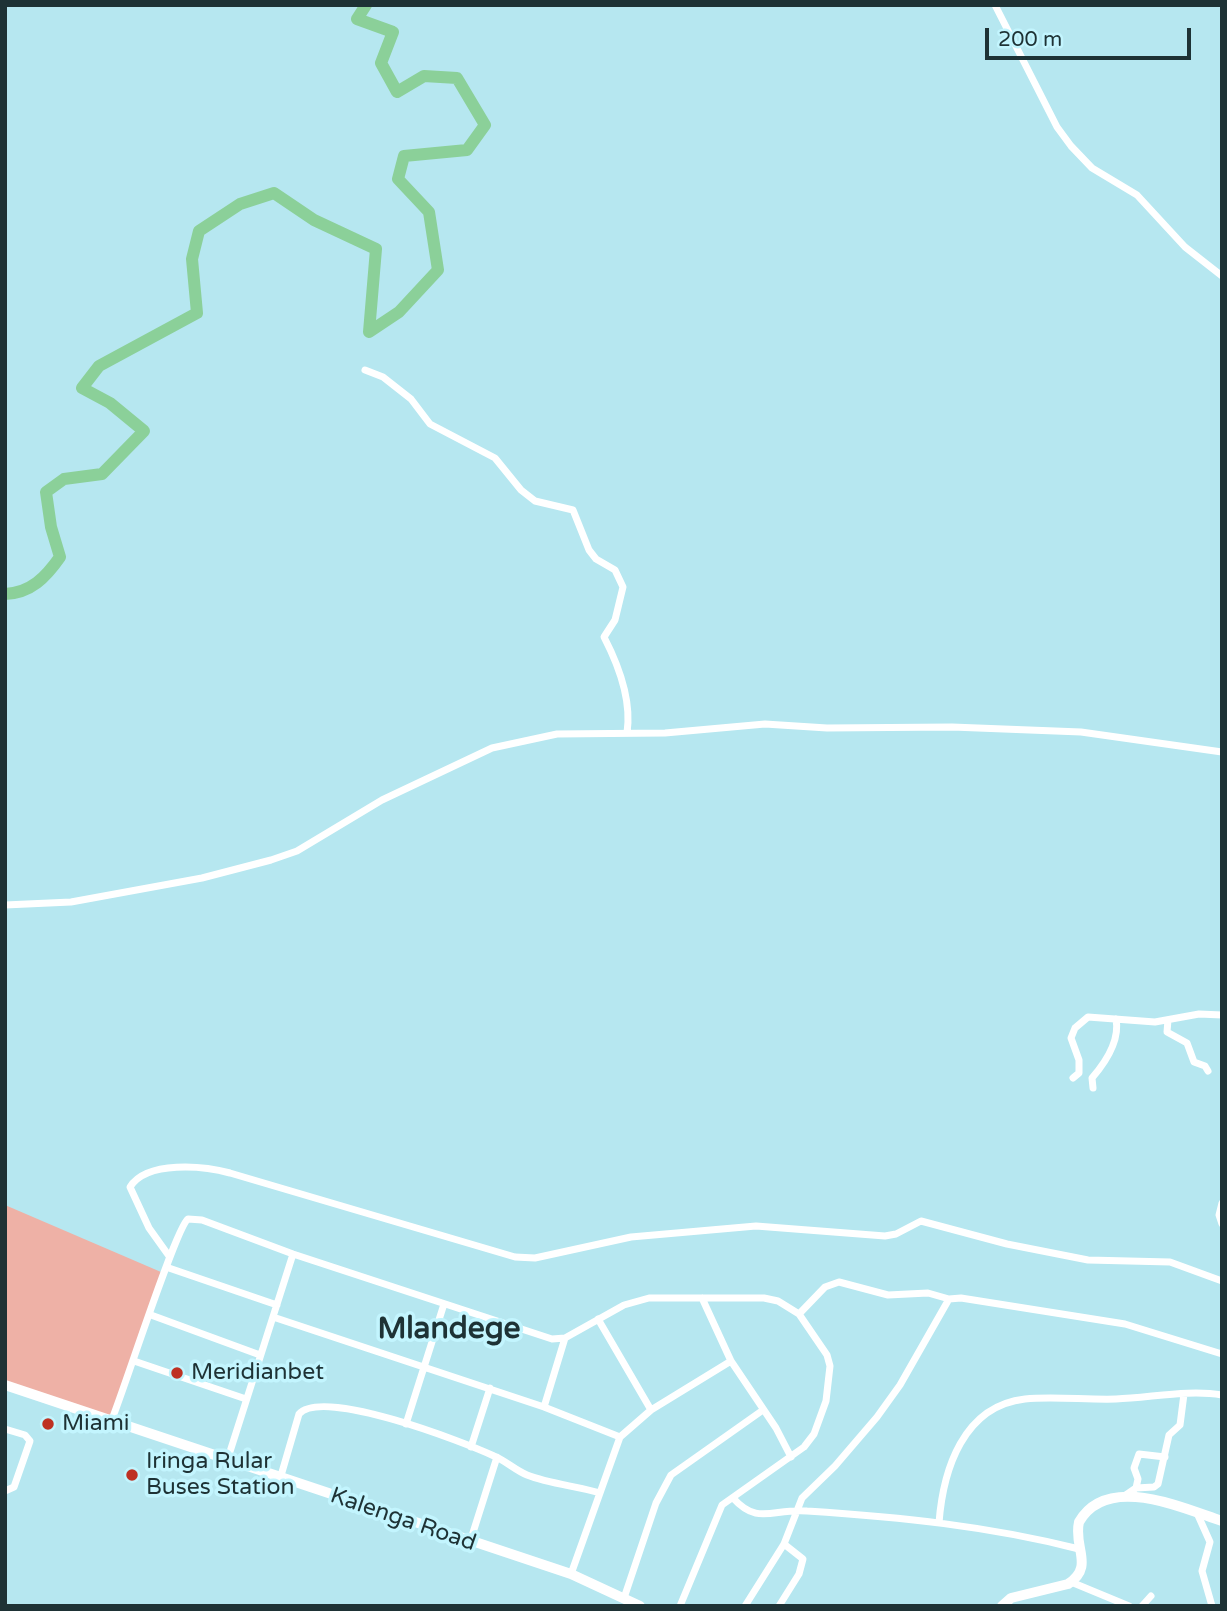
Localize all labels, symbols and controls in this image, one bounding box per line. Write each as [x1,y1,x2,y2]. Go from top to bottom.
scale bar [989,14,1196,58]
text: 200 m [998,27,1062,52]
district label: Mlandege [377,1312,521,1348]
place label: Meridianbet [191,1359,324,1387]
marker: Meridianbet [169,1365,185,1381]
place label: Miami [62,1410,129,1438]
marker: Miami [40,1416,56,1432]
place label: Iringa Rular Buses Station [146,1448,294,1502]
marker: Iringa Rular Buses Station [124,1467,140,1483]
street label: Kalenga Road [327,1482,479,1558]

